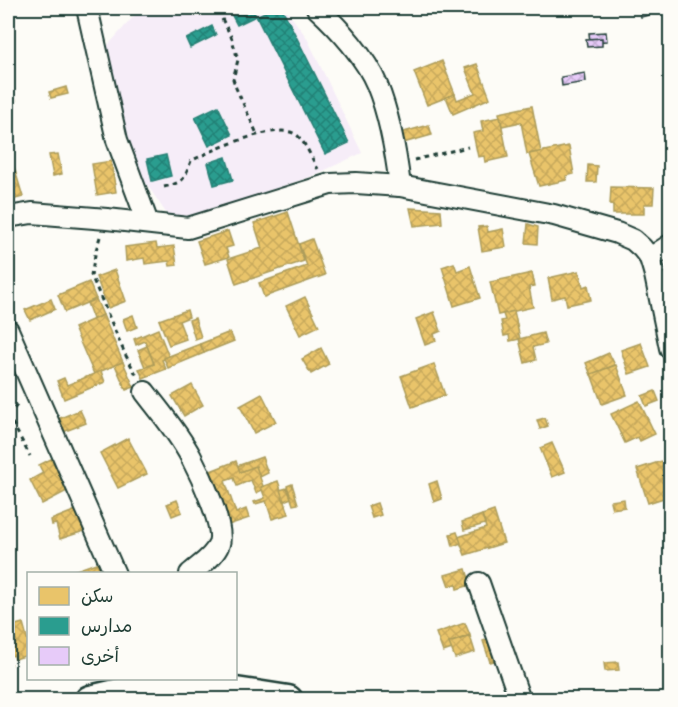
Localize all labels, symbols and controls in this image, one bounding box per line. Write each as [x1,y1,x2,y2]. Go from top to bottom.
legend [27,572,237,680]
text: سكن [81,585,113,607]
text: مدارس [81,615,132,637]
text: أخرى [81,645,119,667]

